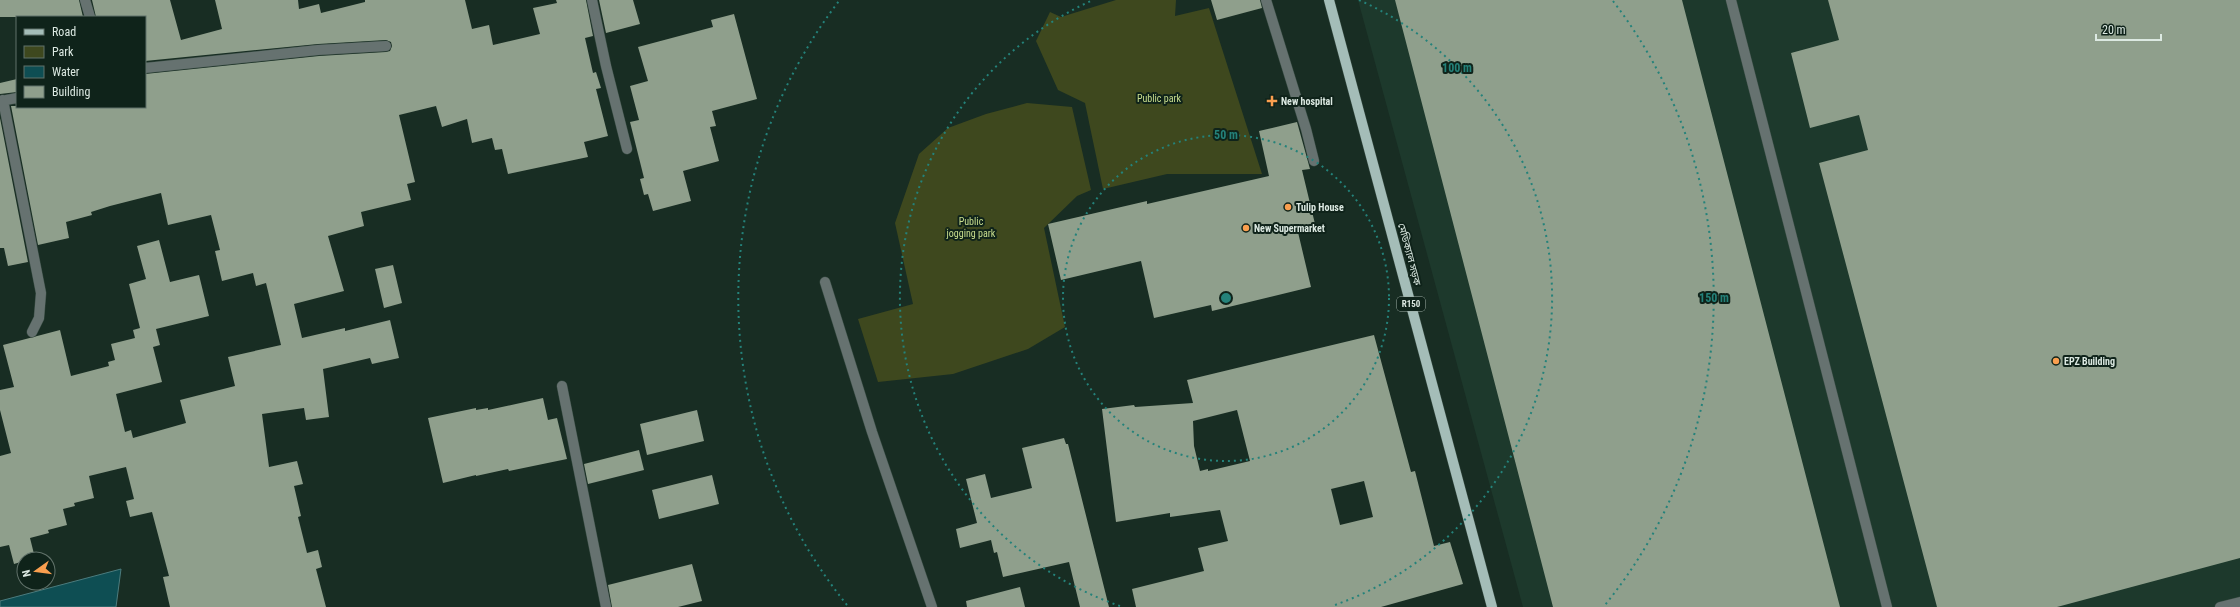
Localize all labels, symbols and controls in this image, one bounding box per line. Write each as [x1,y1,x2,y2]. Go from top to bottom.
legend [16,16,146,108]
scale bar [2096,16,2161,42]
text: 20 m [2102,23,2126,37]
text: Road [52,25,76,39]
text: Park [52,45,74,59]
text: 100 m [1442,61,1472,75]
text: Water [52,65,80,79]
text: Building [52,85,90,99]
park label: Public park [1137,93,1182,104]
marker: New hospital [1266,95,1278,107]
place label: New hospital [1281,96,1333,107]
text: 50 m [1214,128,1238,142]
marker: Tulip House [1283,202,1293,212]
place label: Tulip House [1296,202,1344,213]
park label: Public jogging park [946,216,996,239]
street label: মেডিক্যাল সড়ক [1396,222,1423,287]
marker: New Supermarket [1241,223,1251,233]
place label: New Supermarket [1254,223,1325,234]
centre of rings [1219,291,1233,305]
text: 150 m [1699,291,1729,305]
road number: R150 [1397,297,1425,311]
marker: EPZ Building [2051,356,2061,366]
place label: EPZ Building [2064,356,2115,367]
north arrow [16,551,56,591]
text: N [20,568,34,578]

